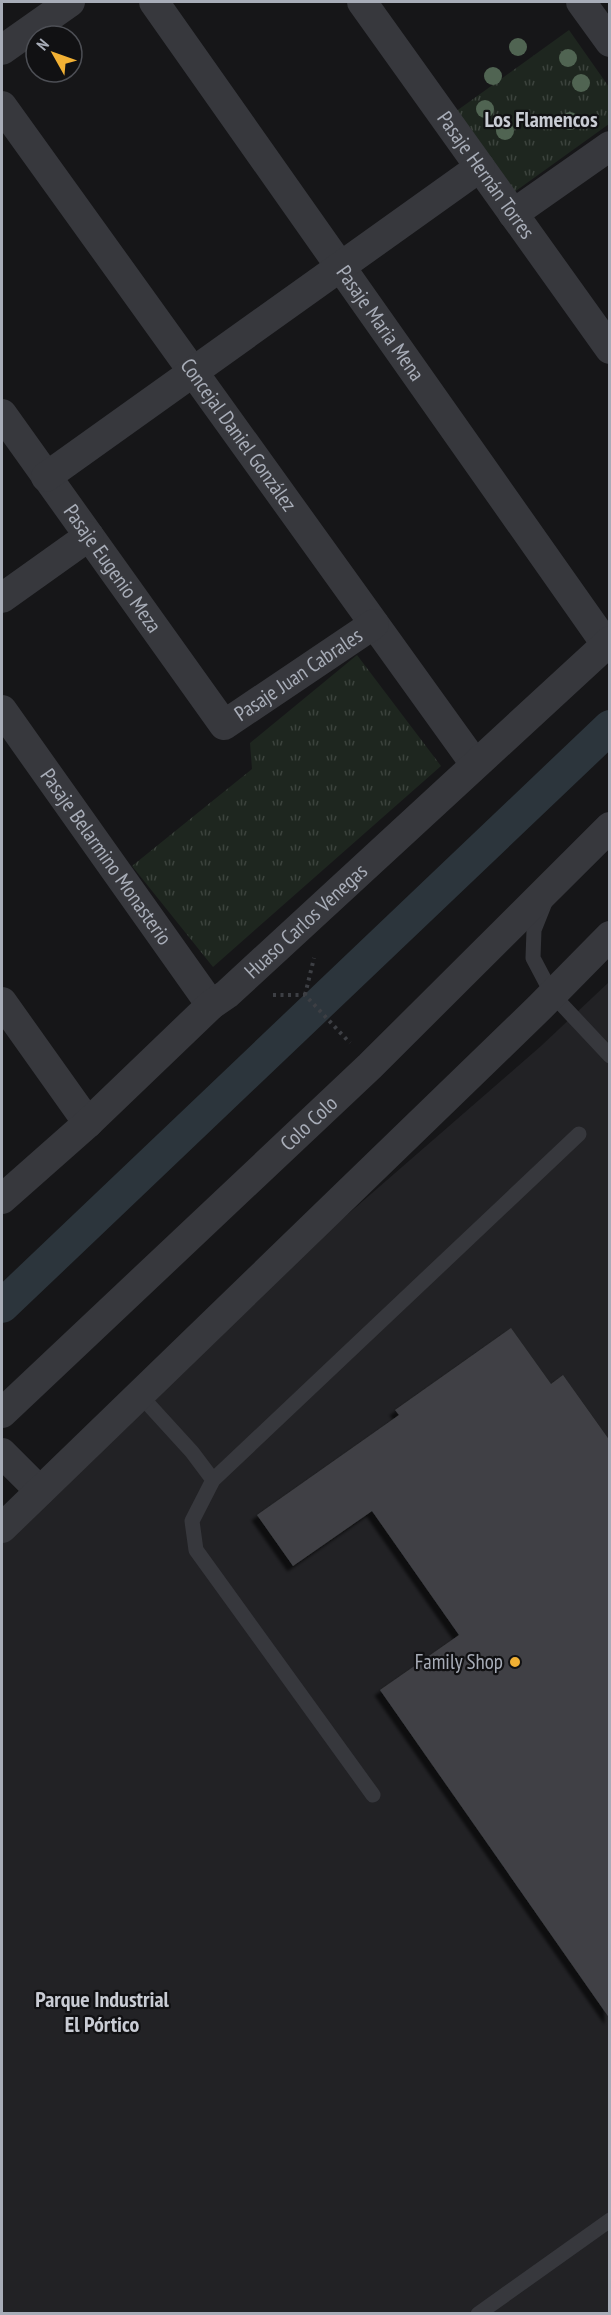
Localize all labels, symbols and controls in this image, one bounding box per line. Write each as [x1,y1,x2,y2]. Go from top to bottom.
north arrow [24,24,84,84]
text: N [32,35,53,54]
district label: Los Flamencos [484,105,598,133]
street label: Pasaje Hernán Torres [431,106,541,244]
street label: Pasaje Maria Mena [331,260,431,386]
street label: Concejal Daniel González [175,353,303,516]
street label: Pasaje Eugenio Meza [58,499,168,638]
street label: Pasaje Juan Cabrales [229,622,367,727]
street label: Pasaje Belarmino Monasterio [35,763,178,950]
street label: Huaso Carlos Venegas [238,857,373,984]
street label: Colo Colo [274,1090,343,1156]
place label: Family Shop [415,1648,503,1675]
marker: Family Shop [508,1655,522,1669]
district label: Parque Industrial El Pórtico [35,1985,169,2038]

